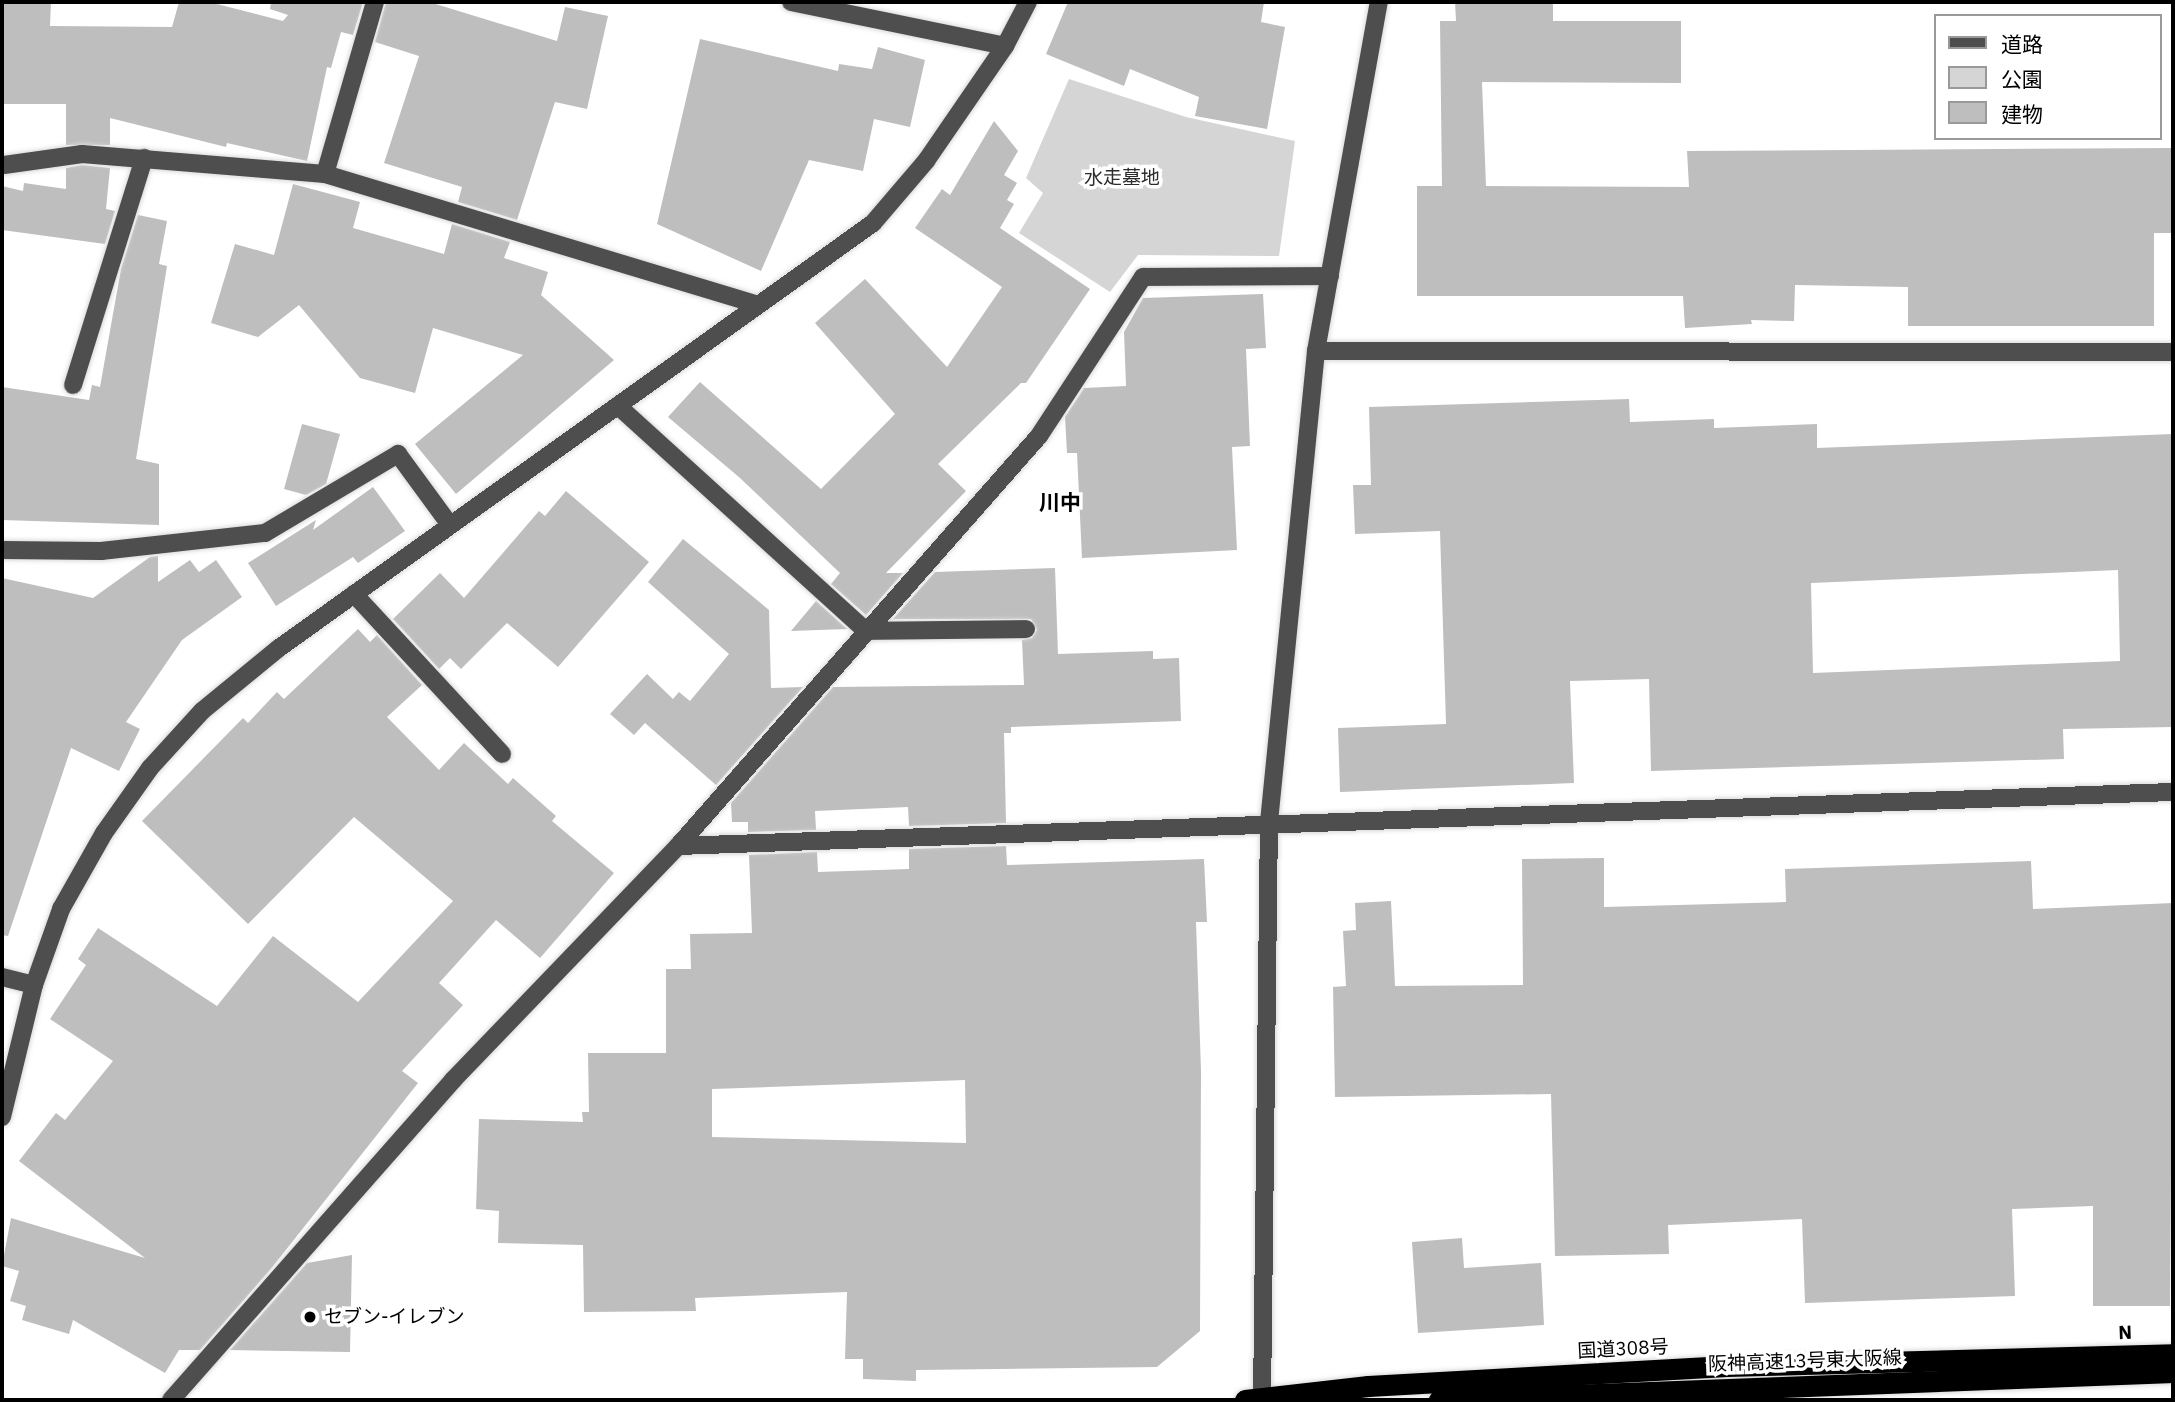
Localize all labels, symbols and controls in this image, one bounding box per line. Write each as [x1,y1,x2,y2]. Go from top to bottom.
legend [1934,14,2161,140]
text: 道路 [2001,30,2043,58]
text: 公園 [2001,65,2043,93]
text: 建物 [2001,100,2043,128]
park label: 水走墓地 [1084,167,1160,189]
district label: 川中 [1039,489,1081,515]
place label: セブン-イレブン [324,1306,465,1328]
marker: セブン-イレブン [302,1309,318,1325]
north arrow [2091,1318,2161,1388]
text: N [2118,1320,2133,1344]
street label: 国道308号 [1577,1335,1669,1363]
street label: 阪神高速13号東大阪線 [1708,1346,1902,1376]

